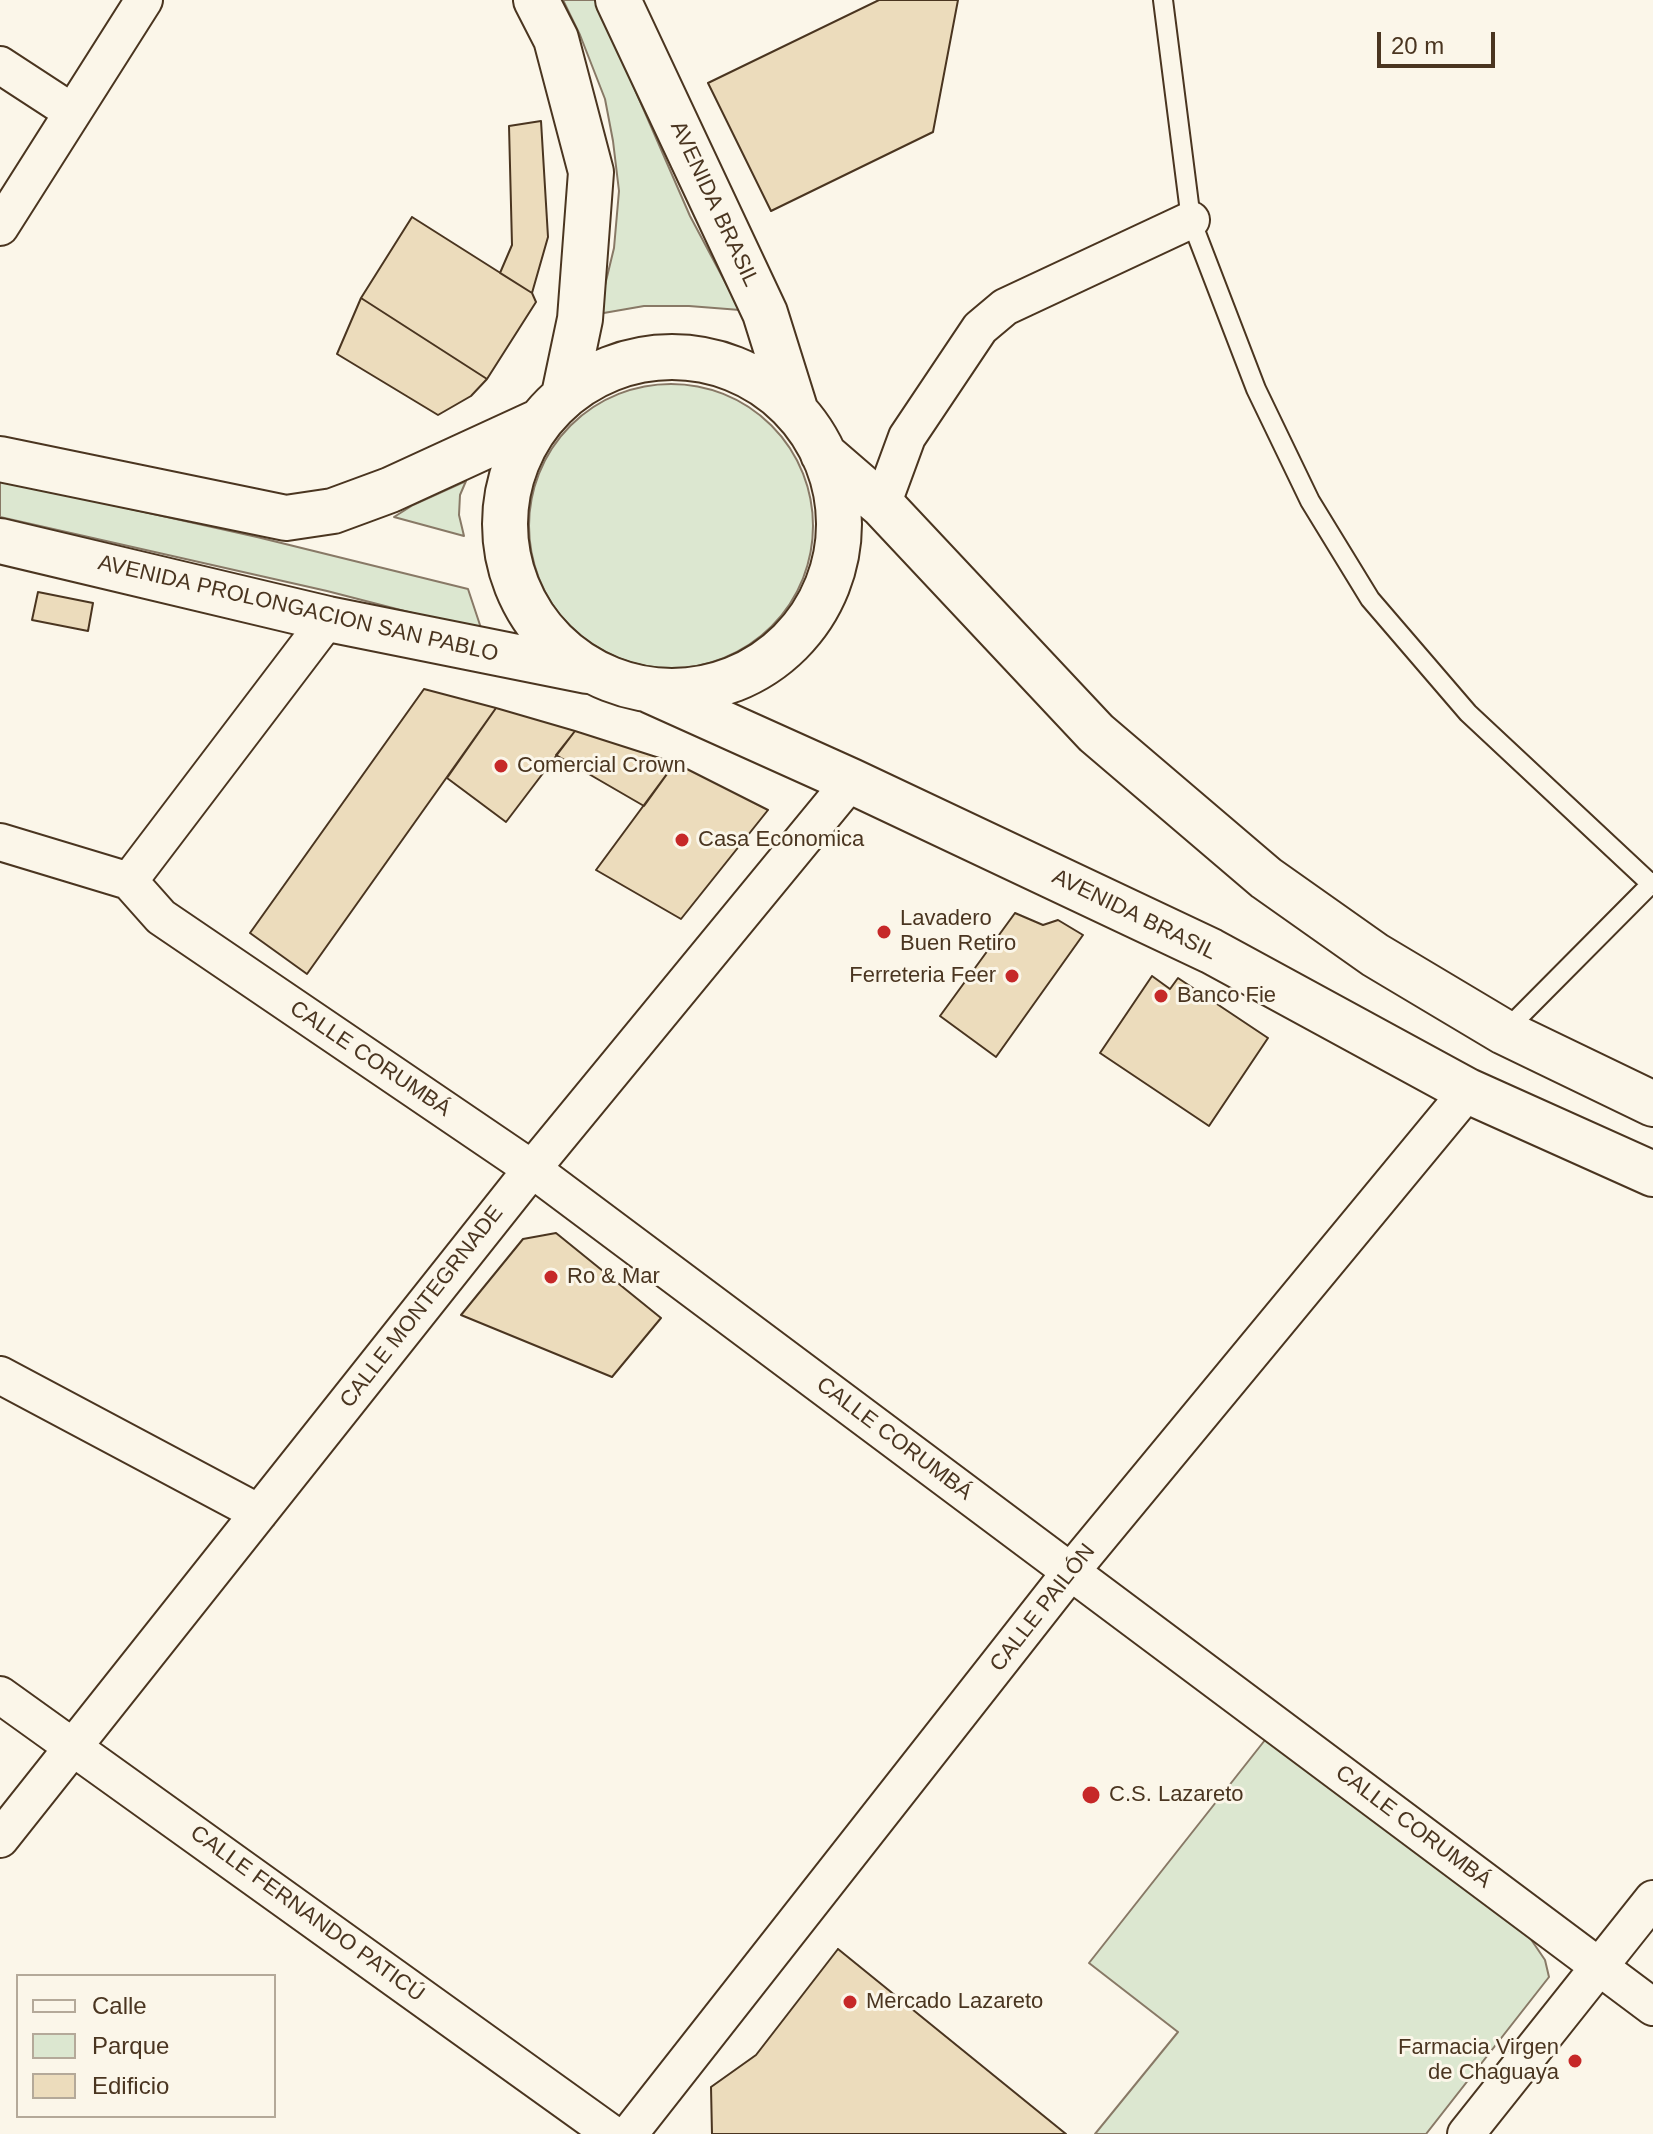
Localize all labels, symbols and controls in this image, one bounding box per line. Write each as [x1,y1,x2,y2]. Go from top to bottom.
scale bar [1381,16,1499,66]
text: 20 m [1391,32,1444,59]
street label: AVENIDA BRASIL [664,117,764,291]
street label: AVENIDA PROLONGACION SAN PABLO [95,550,501,668]
place label: Comercial Crown [517,753,686,779]
marker: Comercial Crown [492,757,510,775]
place label: Casa Economica [698,827,864,853]
marker: Casa Economica [673,831,691,849]
street label: AVENIDA BRASIL [1048,864,1220,966]
place label: Lavadero Buen Retiro [900,906,1016,958]
marker: Lavadero Buen Retiro [875,923,893,941]
place label: Ferreteria Feer [849,963,996,989]
marker: Ferreteria Feer [1003,967,1021,985]
place label: Banco Fie [1177,983,1276,1009]
marker: Banco Fie [1152,987,1170,1005]
street label: CALLE CORUMBÁ [285,995,455,1123]
street label: CALLE MONTEGRNADE [335,1201,509,1413]
place label: Ro & Mar [567,1264,660,1290]
marker: Ro & Mar [542,1268,560,1286]
street label: CALLE CORUMBÁ [811,1372,977,1506]
street label: CALLE PAILÓN [985,1539,1101,1677]
street label: CALLE CORUMBÁ [1330,1760,1496,1894]
place label: C.S. Lazareto [1109,1782,1244,1808]
marker: C.S. Lazareto [1080,1784,1102,1806]
street label: CALLE FERNANDO PATICÚ [185,1820,429,2008]
legend [16,1974,276,2118]
place label: Mercado Lazareto [866,1989,1043,2015]
text: Calle [92,1992,147,2019]
marker: Mercado Lazareto [841,1993,859,2011]
text: Parque [92,2032,169,2059]
place label: Farmacia Virgen de Chaguaya [1398,2035,1559,2086]
marker: Farmacia Virgen de Chaguaya [1566,2052,1584,2070]
text: Edificio [92,2072,169,2099]

